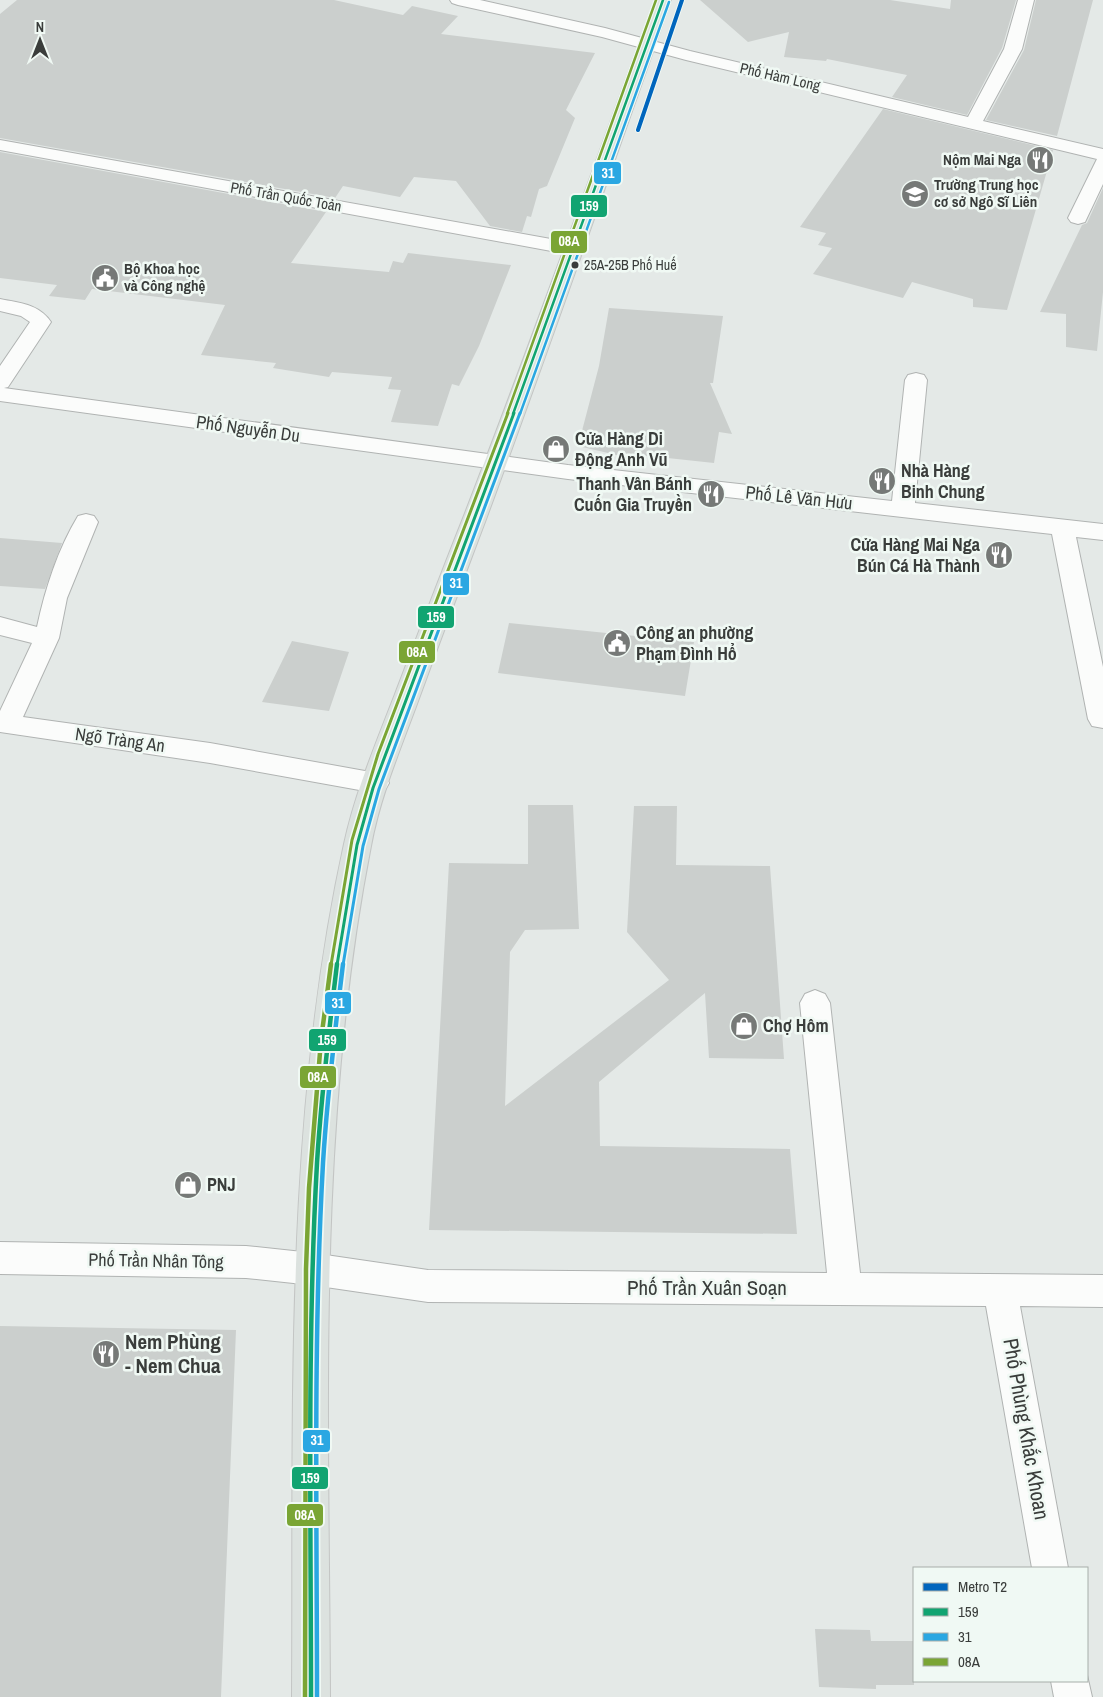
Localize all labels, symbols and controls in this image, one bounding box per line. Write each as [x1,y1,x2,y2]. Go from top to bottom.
north arrow [15,15,65,65]
text: N [36,18,44,36]
street label: Phố Hàm Long [738,57,823,96]
restaurant icon: Nộm Mai Nga [1025,145,1055,175]
place label: Nộm Mai Nga [943,149,1021,170]
line badge: 31 [593,161,622,185]
text: 31 [602,164,615,182]
place label: Trường Trung học cơ sở Ngô Sĩ Liên [934,174,1039,212]
street label: Phố Trần Quốc Toản [229,176,343,217]
school or university icon: Trường Trung học cơ sở Ngô Sĩ Liên [900,179,930,209]
line badge: 159 [570,194,608,218]
text: 159 [579,197,599,215]
line badge: 08A [550,230,588,254]
text: 08A [558,232,580,250]
place label: 25A-25B Phố Huế [584,256,677,274]
place label: Bộ Khoa học và Công nghệ [124,258,205,296]
marker: 25A-25B Phố Huế [570,260,580,270]
public building icon: Bộ Khoa học và Công nghệ [90,263,120,293]
street label: Phố Nguyễn Du [195,409,301,448]
place label: Cửa Hàng Di Động Anh Vũ [575,426,667,472]
shop icon: Cửa Hàng Di Động Anh Vũ [541,434,571,464]
place label: Nhà Hàng Binh Chung [901,458,985,504]
restaurant icon: Nhà Hàng Binh Chung [867,466,897,496]
place label: Thanh Vân Bánh Cuốn Gia Truyền [574,471,692,517]
restaurant icon: Thanh Vân Bánh Cuốn Gia Truyền [696,479,726,509]
street label: Phố Lê Văn Hưu [744,479,854,516]
place label: Cửa Hàng Mai Nga Bún Cá Hà Thành [850,532,981,578]
restaurant icon: Cửa Hàng Mai Nga Bún Cá Hà Thành [984,540,1014,570]
line badge: 31 [442,572,470,596]
text: 31 [450,574,463,592]
line badge: 159 [417,605,455,629]
text: 159 [426,608,446,626]
place label: Công an phường Phạm Đình Hổ [636,620,753,666]
public building icon: Công an phường Phạm Đình Hổ [602,628,632,658]
line badge: 08A [398,640,436,664]
text: 08A [406,643,428,661]
street label: Ngõ Tràng An [74,721,167,758]
line badge: 31 [324,991,352,1015]
text: 31 [332,994,345,1012]
shop icon: Chợ Hôm [729,1011,759,1041]
place label: Chợ Hôm [763,1013,829,1038]
line badge: 159 [308,1028,347,1052]
text: 159 [317,1031,337,1049]
line badge: 08A [299,1065,337,1089]
text: 08A [307,1068,329,1086]
shop icon: PNJ [173,1170,203,1200]
place label: PNJ [207,1172,236,1197]
street label: Phố Trần Nhân Tông [88,1247,225,1274]
street label: Phố Trần Xuân Soạn [627,1273,787,1302]
place label: Nem Phùng - Nem Chua [125,1327,221,1380]
street label: Phố Phùng Khắc Khoan [996,1336,1057,1522]
restaurant icon: Nem Phùng - Nem Chua [91,1339,121,1369]
line badge: 31 [302,1429,331,1453]
text: 31 [311,1431,324,1449]
line badge: 159 [291,1466,329,1490]
text: 159 [300,1469,320,1487]
line badge: 08A [286,1503,324,1527]
text: 08A [294,1506,316,1524]
legend [913,1567,1088,1682]
text: Metro T2 [958,1576,1007,1597]
text: 159 [958,1601,979,1622]
text: 31 [958,1626,972,1647]
text: 08A [958,1651,981,1672]

